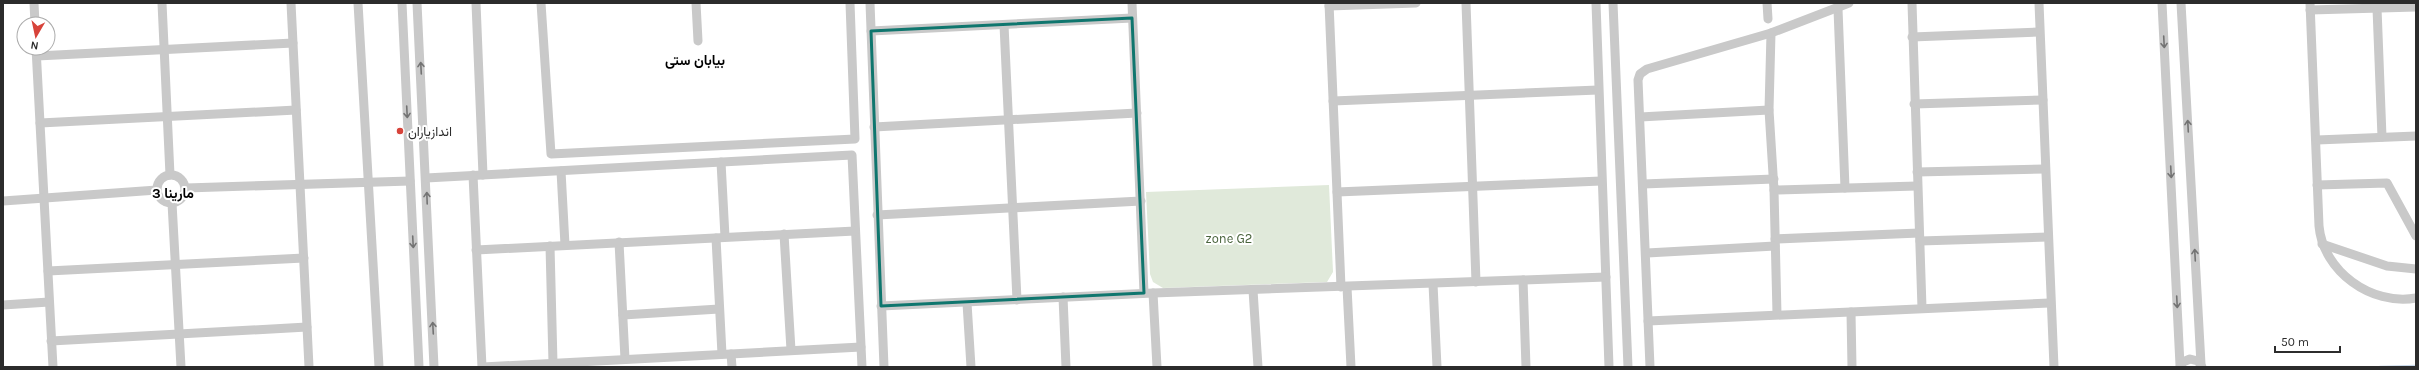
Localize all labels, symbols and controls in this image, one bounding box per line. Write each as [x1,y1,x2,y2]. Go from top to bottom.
north arrow [16,16,56,56]
one-way arrow [2161,35,2168,48]
text: N [30,38,39,52]
district label: بیابان ستی [665,52,725,69]
one-way arrow [417,62,424,75]
one-way arrow [403,105,411,118]
one-way arrow [2184,120,2191,133]
place label: اندازياران [408,124,452,140]
marker: اندازياران [395,126,405,136]
one-way arrow [2167,165,2174,178]
district label: مارینا 3 [152,185,194,202]
one-way arrow [423,192,431,205]
park label: zone G2 [1206,231,1252,246]
one-way arrow [410,235,417,248]
one-way arrow [2191,249,2198,262]
one-way arrow [2173,295,2181,308]
one-way arrow [429,322,436,335]
scale bar [2275,328,2340,354]
text: 50 m [2281,335,2309,349]

